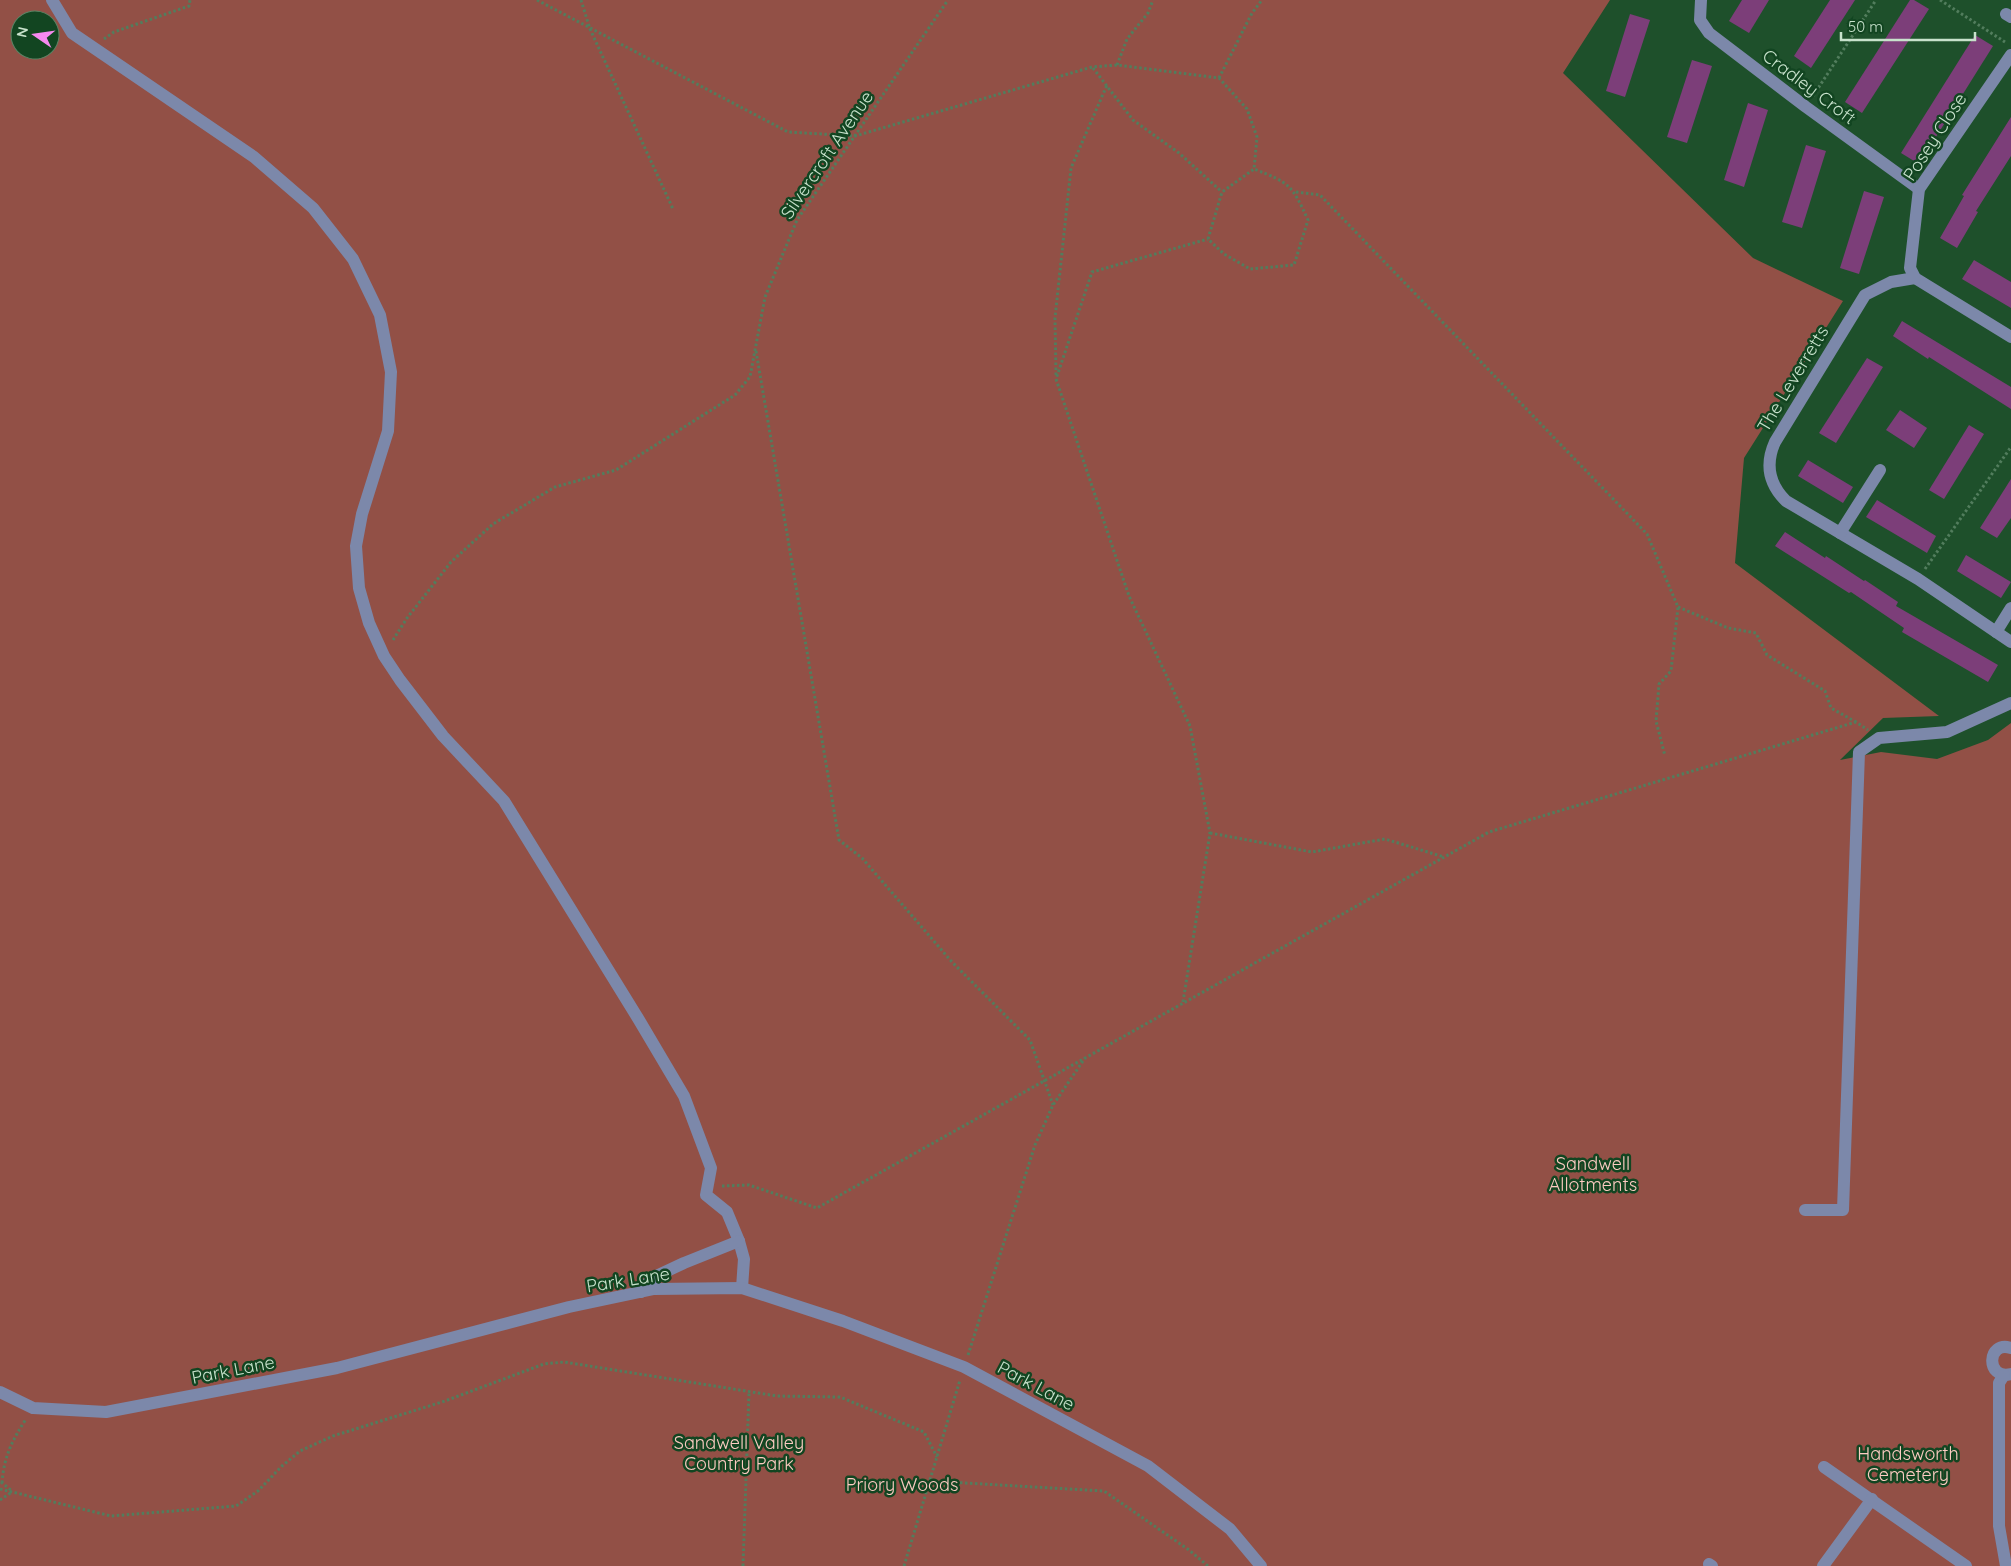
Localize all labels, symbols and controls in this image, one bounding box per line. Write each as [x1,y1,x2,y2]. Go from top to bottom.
north arrow [10,10,60,60]
scale bar [1841,10,1975,42]
text: 50 m [1848,17,1883,36]
text: N [12,25,32,39]
street label: Cradley Croft [1758,44,1861,129]
street label: Silvercroft Avenue [775,86,878,223]
street label: Posey Close [1898,88,1972,185]
street label: The Leverretts [1752,321,1833,436]
park label: Sandwell Allotments [1549,1152,1637,1196]
street label: Park Lane [585,1262,671,1297]
street label: Park Lane [189,1350,276,1389]
street label: Park Lane [994,1356,1079,1415]
park label: Sandwell Valley Country Park [674,1431,804,1475]
park label: Handsworth Cemetery [1857,1442,1959,1486]
park label: Priory Woods [846,1473,958,1496]

